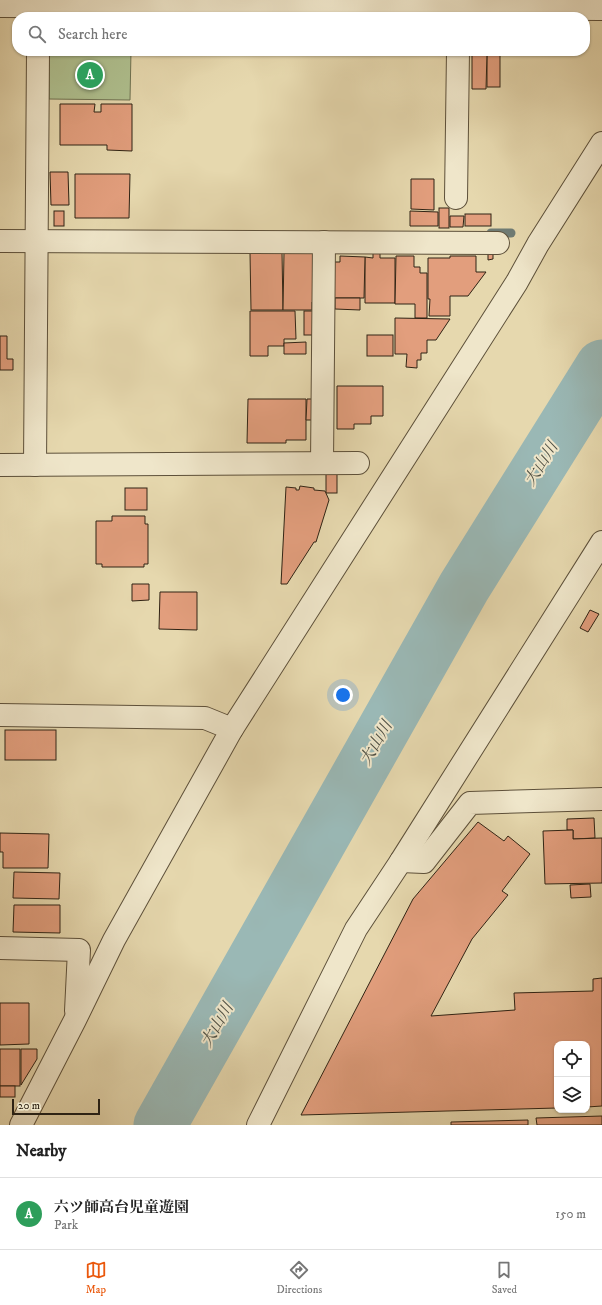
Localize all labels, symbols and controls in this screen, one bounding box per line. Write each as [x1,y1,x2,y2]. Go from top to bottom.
search box [12,12,590,56]
icon: search [26,23,48,45]
text: Search here [58,25,127,44]
pin: A [77,60,103,90]
water label: 大山川 [520,437,563,490]
your location [333,685,353,705]
water label: 大山川 [355,715,398,769]
water label: 大山川 [196,997,239,1051]
map controls [554,1041,590,1113]
button: locate [554,1041,590,1077]
button: layers [554,1077,590,1113]
scale bar [12,1097,100,1116]
text: 20 m [18,1099,40,1113]
text: Nearby [16,1140,66,1162]
text: 六ツ師高台児童遊園 [54,1198,189,1217]
text: A [25,1206,33,1222]
text: 150 m [555,1206,586,1222]
text: Park [54,1217,78,1233]
tab: Map [85,1259,107,1297]
tab: Directions [277,1259,322,1297]
tab: Saved [492,1259,517,1297]

